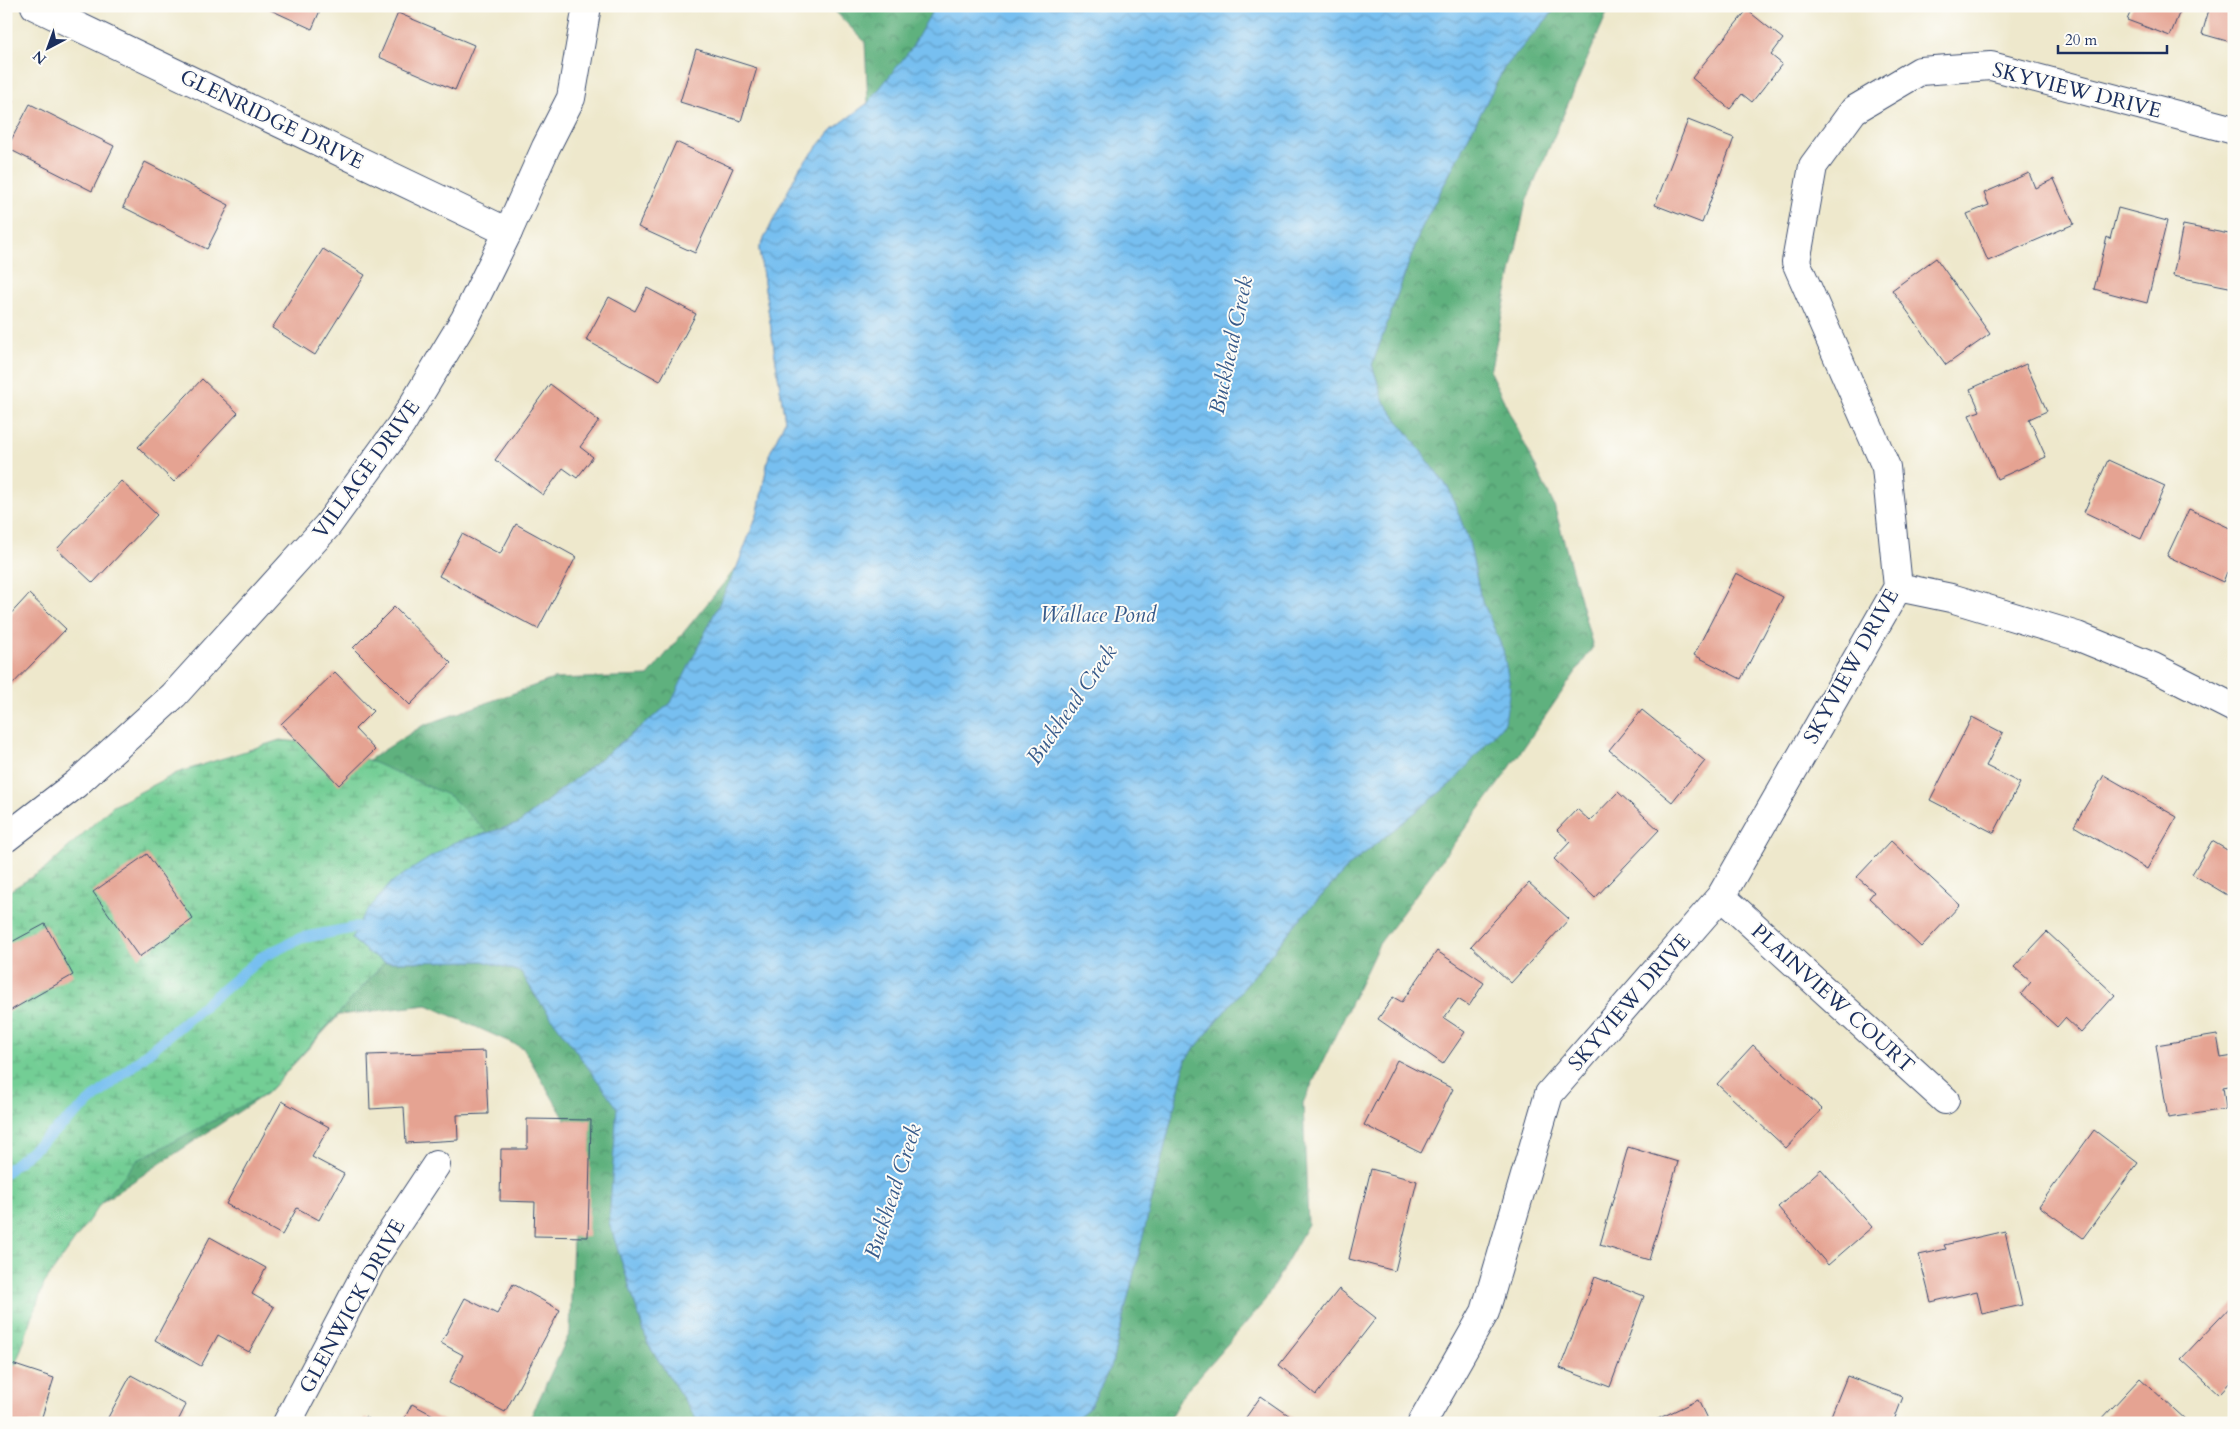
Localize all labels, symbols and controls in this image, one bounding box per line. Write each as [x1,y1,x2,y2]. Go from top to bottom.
north arrow [22,22,72,72]
scale bar [2058,22,2166,54]
text: 20 m [2065,30,2097,50]
text: N [29,46,51,69]
street label: SKYVIEW DRIVE [1989,55,2165,126]
street label: GLENRIDGE DRIVE [175,62,369,177]
water label: Buckhead Creek [1202,273,1260,417]
street label: VILLAGE DRIVE [306,394,427,545]
street label: SKYVIEW DRIVE [1797,583,1906,749]
water label: Wallace Pond [1040,600,1157,630]
water label: Buckhead Creek [1019,638,1124,771]
street label: PLAINVIEW COURT [1745,917,1921,1080]
street label: SKYVIEW DRIVE [1562,927,1697,1077]
water label: Buckhead Creek [857,1120,929,1263]
street label: GLENWICK DRIVE [292,1214,412,1399]

